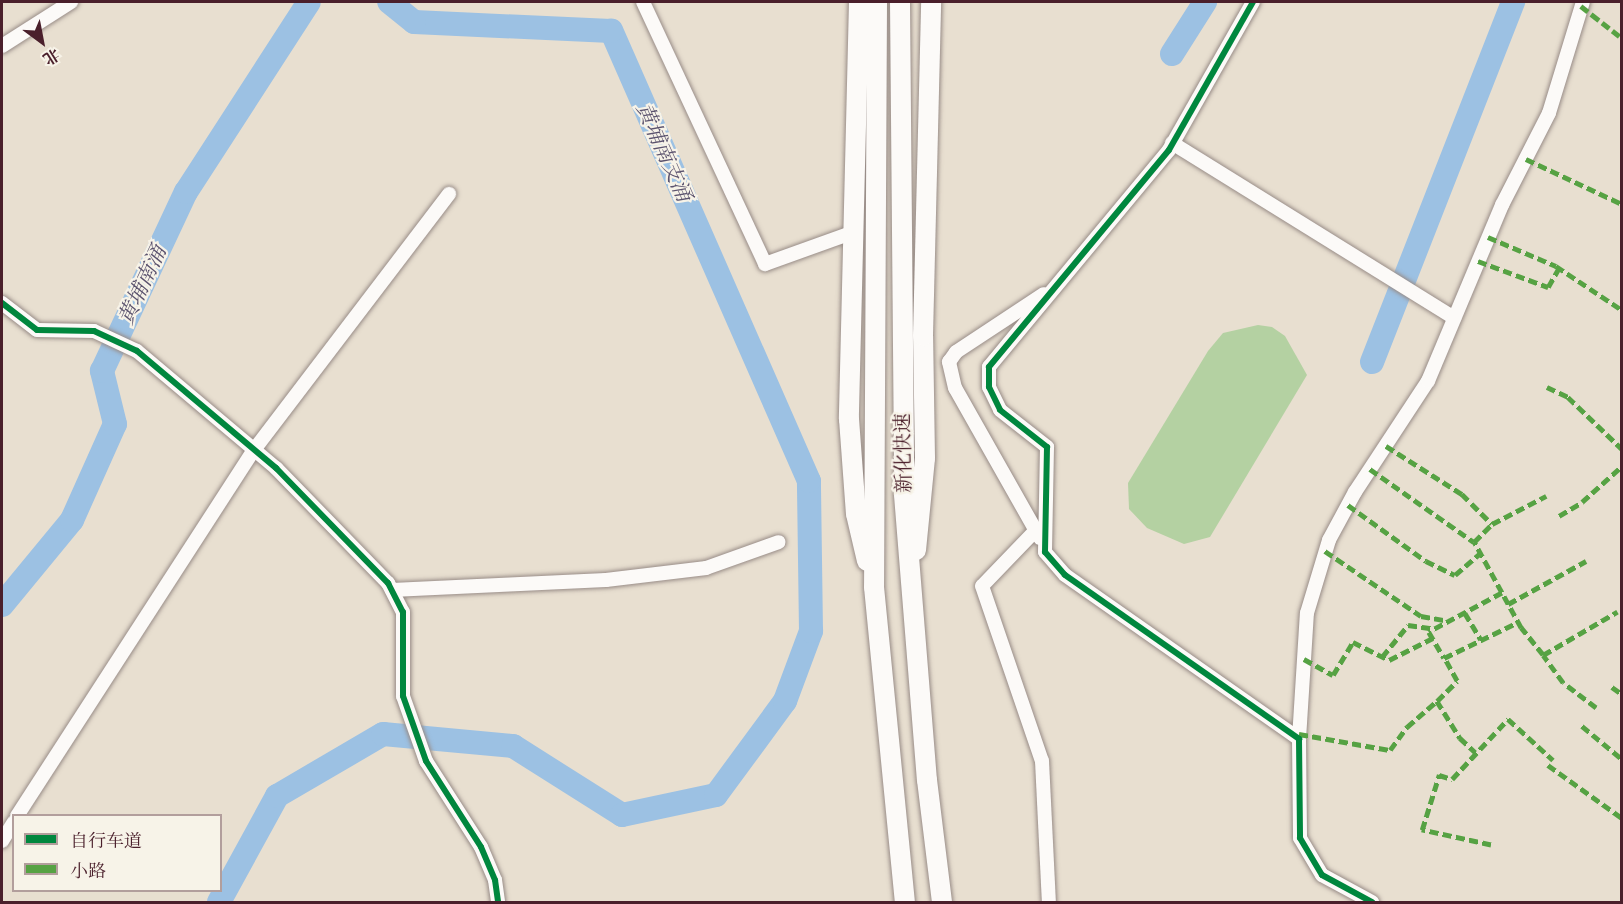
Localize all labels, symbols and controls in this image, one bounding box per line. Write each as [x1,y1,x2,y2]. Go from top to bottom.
north arrow [12,12,72,72]
text: 北 [39,45,64,70]
water label: 黄埔南支涌 [631,99,697,205]
water label: 黄埔南涌 [113,242,171,328]
street label: 新化快速 [890,413,916,493]
legend [12,814,222,892]
text: 自行车道 [70,830,142,852]
text: 小路 [70,860,106,882]

